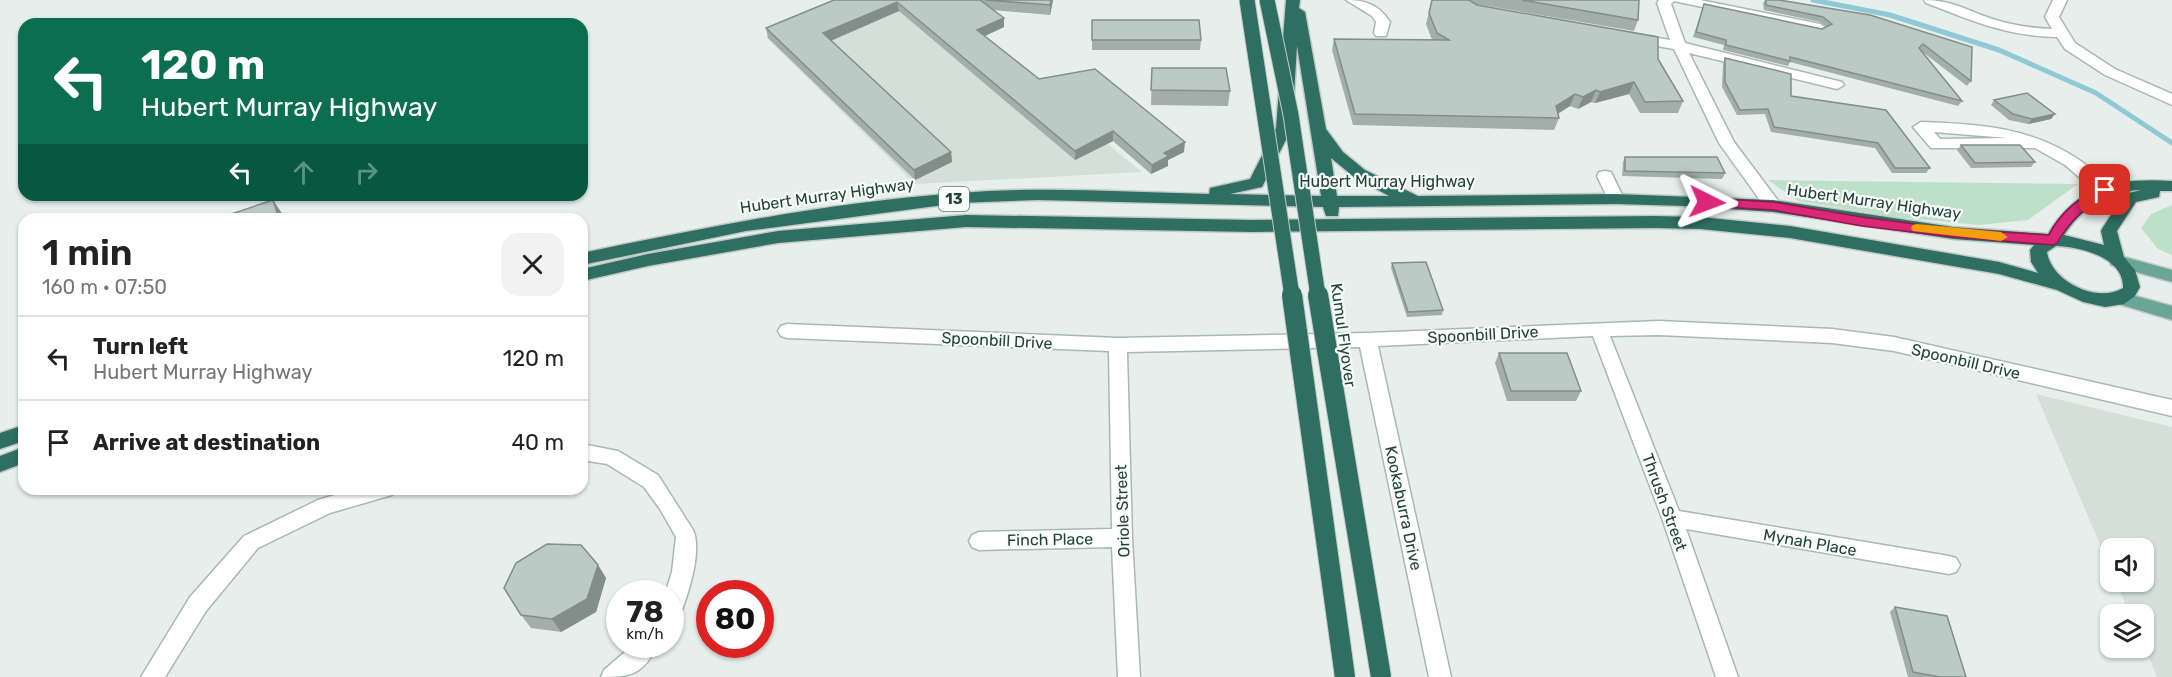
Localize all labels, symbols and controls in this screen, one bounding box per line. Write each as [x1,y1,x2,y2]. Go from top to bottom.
text: 120 m [141,40,265,90]
icon: left [42,42,120,120]
text: Hubert Murray Highway [141,91,437,123]
icon: left [224,156,257,189]
icon: ahead [287,156,320,189]
icon: right [350,156,383,189]
pin [2079,164,2130,215]
position arrow [1675,170,1739,234]
street label: Hubert Murray Highway [1299,172,1475,191]
icon: arrive [2088,173,2121,206]
street label: Hubert Murray Highway [739,174,916,217]
street label: Hubert Murray Highway [1786,180,1962,223]
road number: 13 [939,187,969,211]
text: 1 min [42,231,133,274]
button: close [501,233,564,296]
text: 160 m · 07:50 [42,275,167,299]
street label: Kumul Flyover [1327,282,1360,388]
street label: Spoonbill Drive [1427,322,1539,347]
street label: Spoonbill Drive [941,328,1053,353]
text: Turn left [93,333,188,360]
street label: Spoonbill Drive [1910,340,2022,383]
icon: left [42,342,75,375]
text: 120 m [503,345,564,372]
text: Hubert Murray Highway [93,360,313,384]
icon: arrive [42,426,75,459]
text: Arrive at destination [93,429,320,456]
text: 40 m [511,429,564,456]
street label: Kookaburra Drive [1381,444,1426,572]
street label: Thrush Street [1638,451,1691,554]
street label: Oriole Street [1111,464,1134,558]
street label: Mynah Place [1762,525,1858,560]
street label: Finch Place [1007,529,1093,550]
map controls [2100,538,2154,658]
button: sound [2100,538,2154,592]
speed limit sign: 80 [696,580,774,658]
text: 78 [626,594,664,630]
button: layers [2100,604,2154,658]
text: km/h [626,625,664,643]

